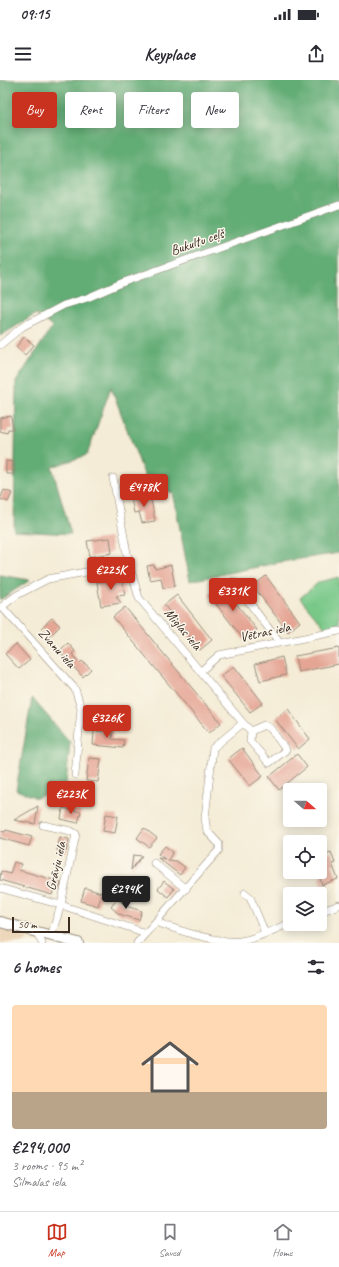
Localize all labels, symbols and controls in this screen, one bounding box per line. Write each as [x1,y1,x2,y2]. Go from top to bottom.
text: 09:15 [20,5,50,24]
icon: menu [12,43,34,65]
text: Keyplace [144,43,195,65]
icon: share [305,43,327,65]
chip: Buy [12,92,57,128]
chip: Rent [65,92,116,128]
chip: Filters [124,92,183,128]
chip: New [191,92,239,128]
street label: Bukultu ceļš [168,224,228,259]
pin: €478K [116,474,172,508]
text: €478K [129,479,159,495]
pin: €225K [83,557,139,591]
text: €225K [96,562,126,578]
pin: €331K [205,578,261,612]
text: €331K [218,583,248,599]
street label: Miglas iela [161,605,206,654]
street label: Vētras iela [238,618,293,646]
street label: Zvanu iela [35,625,80,672]
pin: €326K [79,705,135,739]
text: €326K [92,710,122,726]
pin: €223K [43,781,99,815]
north arrow [283,783,327,827]
map controls [283,783,327,931]
text: €223K [56,786,86,802]
button: locate [283,835,327,879]
street label: Grāvju iela [42,839,70,892]
pin: €294K [98,876,154,910]
text: €294K [111,881,141,897]
button: layers [283,887,327,931]
scale bar [12,915,70,934]
text: 50 m [18,917,37,931]
icon: filters [305,956,327,978]
text: 6 homes [12,957,60,978]
icon: home [134,1031,206,1103]
text: €294,000 [12,1137,69,1158]
text: 3 rooms · 95 m² [12,1158,82,1174]
text: Silmalas iela [12,1174,66,1190]
tab: Map [46,1221,68,1259]
tab: Saved [159,1221,181,1259]
tab: Home [272,1221,294,1259]

